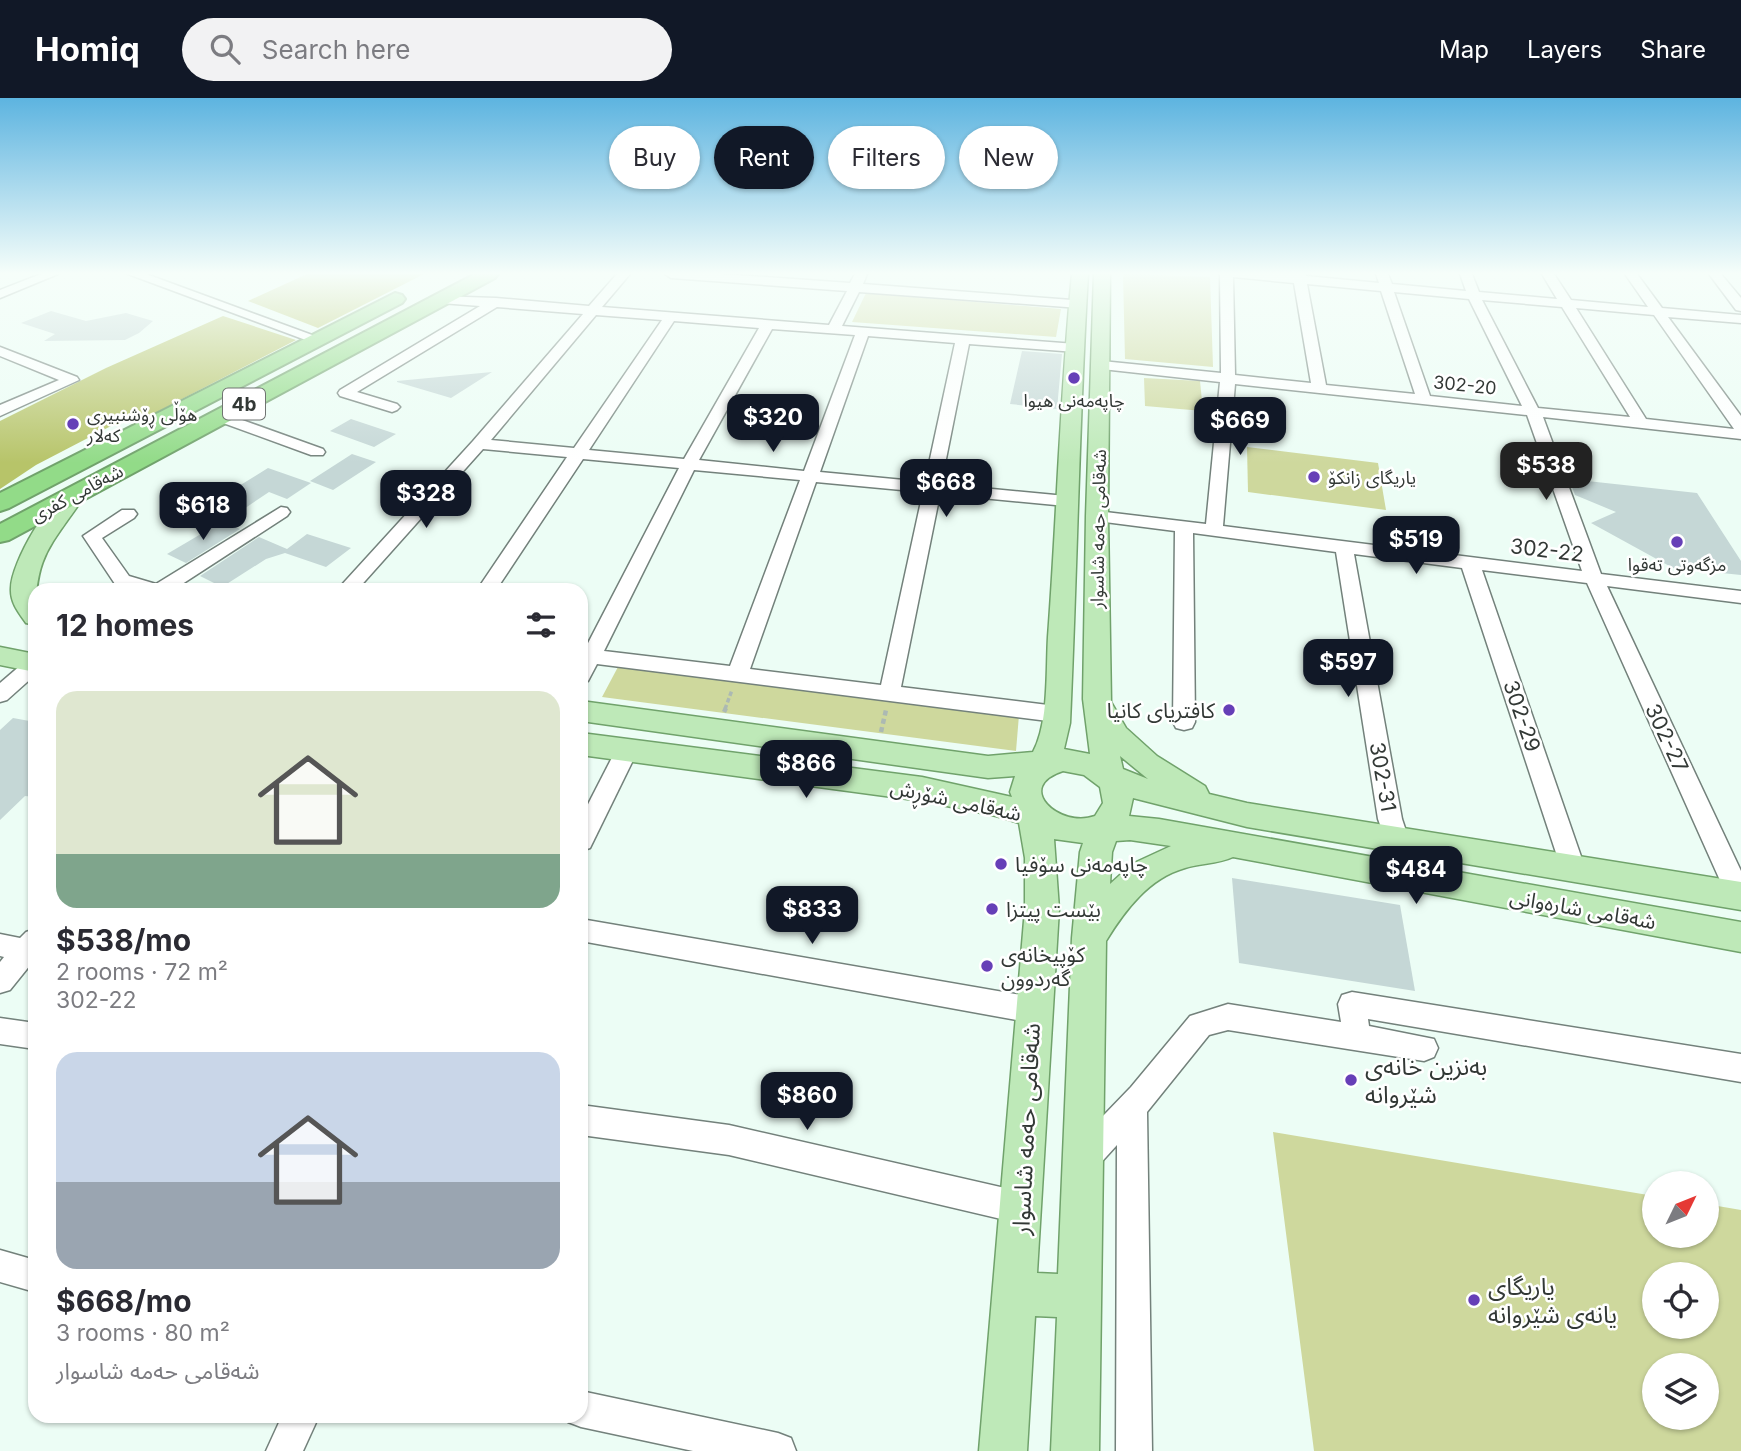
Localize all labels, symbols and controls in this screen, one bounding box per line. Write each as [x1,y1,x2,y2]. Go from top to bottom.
search box [182,18,672,81]
text: Homiq [35,29,140,69]
icon: search [206,30,244,68]
text: Search here [262,34,410,65]
text: Map [1439,35,1489,64]
text: Layers [1527,35,1602,64]
text: Share [1640,35,1706,64]
chip: Buy [609,126,700,189]
chip: Rent [714,126,814,189]
chip: Filters [828,126,945,189]
chip: New [959,126,1058,189]
marker: چاپەمەنی هیوا [1066,370,1082,386]
street label: 302-20 [1432,371,1498,399]
road number: 4b [223,388,265,420]
place label: چاپەمەنی هیوا [1023,390,1125,412]
pin: $320 [732,394,814,454]
pin: $669 [1199,398,1281,457]
place label: هۆڵی ڕۆشنبیری کەلار [86,401,197,447]
text: $320 [743,403,803,431]
text: $669 [1210,406,1270,434]
marker: هۆڵی ڕۆشنبیری کەلار [65,416,81,432]
pin: $538 [1505,442,1587,502]
street label: شەقامی حەمە شاسوار [1086,449,1111,610]
text: $538 [1516,451,1576,479]
street label: شەقامی کفری [27,460,127,527]
pin: $668 [905,460,987,519]
place label: یاریگای زانکۆ [1328,467,1416,489]
text: $668 [916,468,976,496]
marker: یاریگای زانکۆ [1306,469,1322,485]
pin: $328 [385,470,467,530]
text: $328 [396,479,456,507]
pin: $618 [162,482,244,542]
text: $618 [176,491,230,519]
pin: $519 [1375,517,1457,576]
text: $519 [1389,525,1443,553]
street label: 302-22 [1509,533,1585,567]
marker: مزگه‌وتی ته‌قوا [1669,534,1685,550]
place label: مزگه‌وتی ته‌قوا [1628,554,1726,576]
icon: filters [522,606,560,644]
text: 12 homes [56,607,194,643]
pin: $597 [1307,640,1389,699]
text: $597 [1319,648,1377,676]
street label: 302-29 [1498,677,1546,755]
place label: کافتریای کانیا [1107,698,1215,723]
street label: 302-27 [1640,700,1694,776]
marker: کافتریای کانیا [1221,702,1237,718]
icon: home [245,737,371,863]
pin: $866 [765,740,847,800]
street label: 302-31 [1365,740,1401,814]
text: $866 [776,749,836,777]
street label: شەقامی شۆڕش [887,774,1024,831]
pin: $484 [1375,846,1457,906]
place label: چاپەمەنی سۆفیا [1015,852,1148,878]
text: $484 [1385,855,1447,883]
marker: چاپەمەنی سۆفیا [993,856,1009,872]
street label: شەقامی شارەوانی [1508,884,1658,934]
pin: $833 [771,886,853,946]
text: $833 [782,895,842,923]
place label: بێست پیتزا [1006,897,1101,923]
marker: بێست پیتزا [984,901,1000,917]
text: $538/mo [56,922,191,958]
place label: کۆپیخانەی گەردوون [1001,942,1085,991]
text: 2 rooms · 72 m² [56,958,228,986]
marker: کۆپیخانەی گەردوون [979,958,995,974]
text: 302-22 [56,986,137,1014]
street label: شەقامی حەمە شاسوار [1006,1022,1046,1237]
place label: بەنزین خانەی شێروانە [1365,1052,1487,1109]
pin: $860 [766,1072,848,1132]
marker: بەنزین خانەی شێروانە [1343,1072,1359,1088]
text: $860 [777,1081,837,1109]
icon: home [245,1097,371,1223]
north arrow [1642,1171,1718,1248]
map controls [1642,1171,1719,1430]
button: locate [1642,1262,1719,1339]
place label: یاریگای یانەی شێروانە [1488,1272,1617,1329]
text: $668/mo [56,1283,192,1319]
marker: یاریگای یانەی شێروانە [1466,1292,1482,1308]
text: 3 rooms · 80 m² [56,1319,230,1347]
button: layers [1642,1353,1719,1430]
text: شەقامی حەمە شاسوار [56,1357,260,1385]

